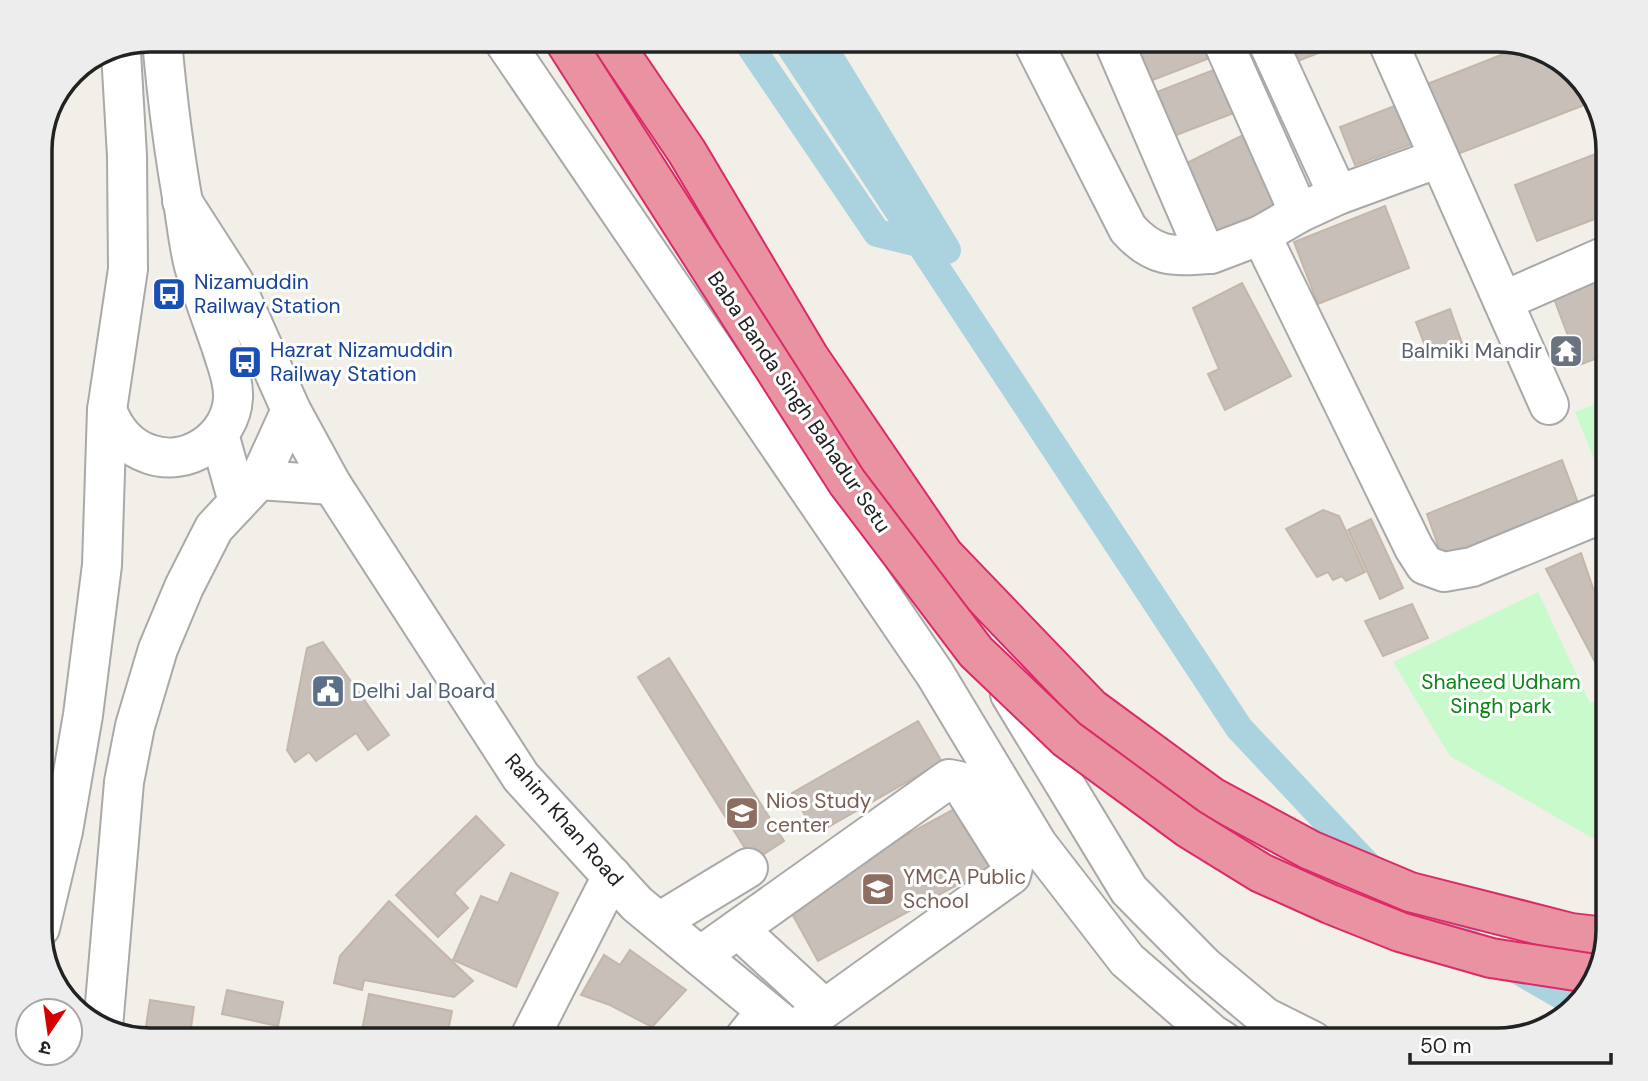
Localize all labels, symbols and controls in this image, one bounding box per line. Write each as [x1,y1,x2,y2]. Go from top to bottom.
street label: Baba Banda Singh Bahadur Setu [701,266,897,538]
place label: Nizamuddin Railway Station [194,268,341,320]
bus stop icon: Nizamuddin Railway Station [150,275,188,313]
temple icon: Balmiki Mandir [1547,332,1585,370]
place label: Hazrat Nizamuddin Railway Station [270,336,453,388]
place label: Balmiki Mandir [1401,337,1542,365]
bus stop icon: Hazrat Nizamuddin Railway Station [226,343,264,381]
park label: Shaheed Udham Singh park [1421,668,1581,720]
public building icon: Delhi Jal Board [309,672,347,710]
place label: Delhi Jal Board [352,677,495,705]
street label: Rahim Khan Road [499,748,629,892]
place label: Nios Study center [766,787,872,839]
school or university icon: Nios Study center [723,794,761,832]
place label: YMCA Public School [903,863,1026,915]
school or university icon: YMCA Public School [859,870,897,908]
north arrow [14,997,84,1067]
scale bar [1410,1021,1611,1066]
text: 50 m [1420,1032,1471,1060]
text: उ [36,1034,54,1062]

